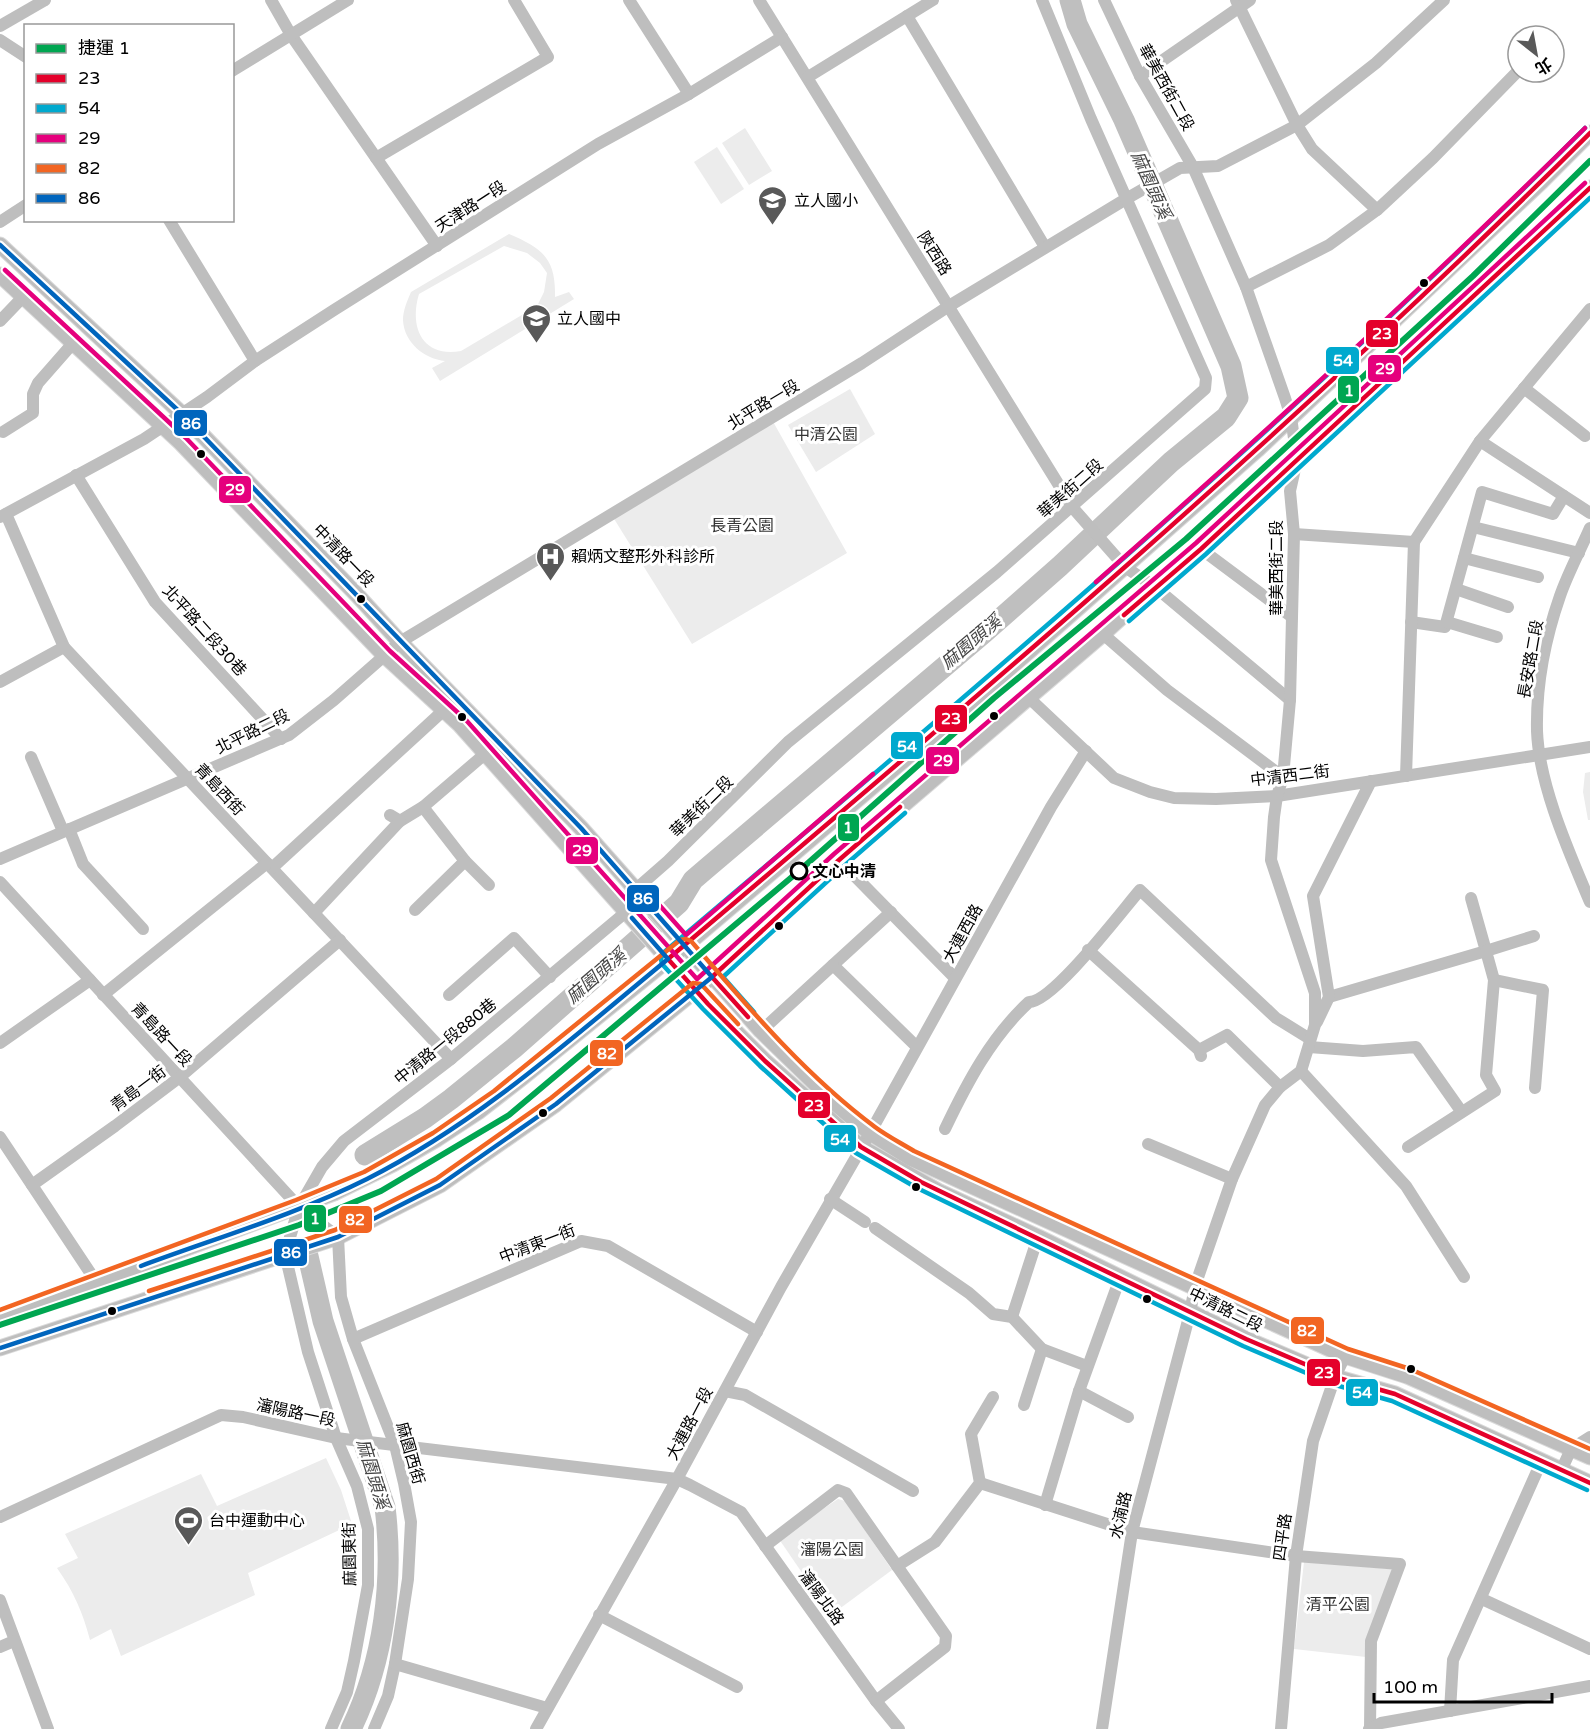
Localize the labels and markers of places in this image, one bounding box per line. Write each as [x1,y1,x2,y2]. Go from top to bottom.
school or university icon: 立人國小 [757,184,789,226]
place label: 立人國小 [794,191,858,211]
unlabelled marker [1418,277,1430,289]
school or university icon: 立人國中 [520,302,552,344]
place label: 立人國中 [557,309,621,329]
unlabelled marker [195,448,207,460]
hospital icon: 賴炳文整形外科診所 [534,540,566,582]
place label: 賴炳文整形外科診所 [571,547,715,567]
unlabelled marker [355,593,367,605]
unlabelled marker [988,710,1000,722]
unlabelled marker [456,711,468,723]
marker: 文心中清 [790,862,808,880]
place label: 文心中清 [812,862,876,882]
unlabelled marker [773,920,785,932]
unlabelled marker [537,1107,549,1119]
unlabelled marker [910,1181,922,1193]
unlabelled marker [1141,1293,1153,1305]
unlabelled marker [106,1305,118,1317]
unlabelled marker [1405,1363,1417,1375]
sports icon: 台中運動中心 [172,1504,204,1546]
place label: 台中運動中心 [209,1511,305,1531]

